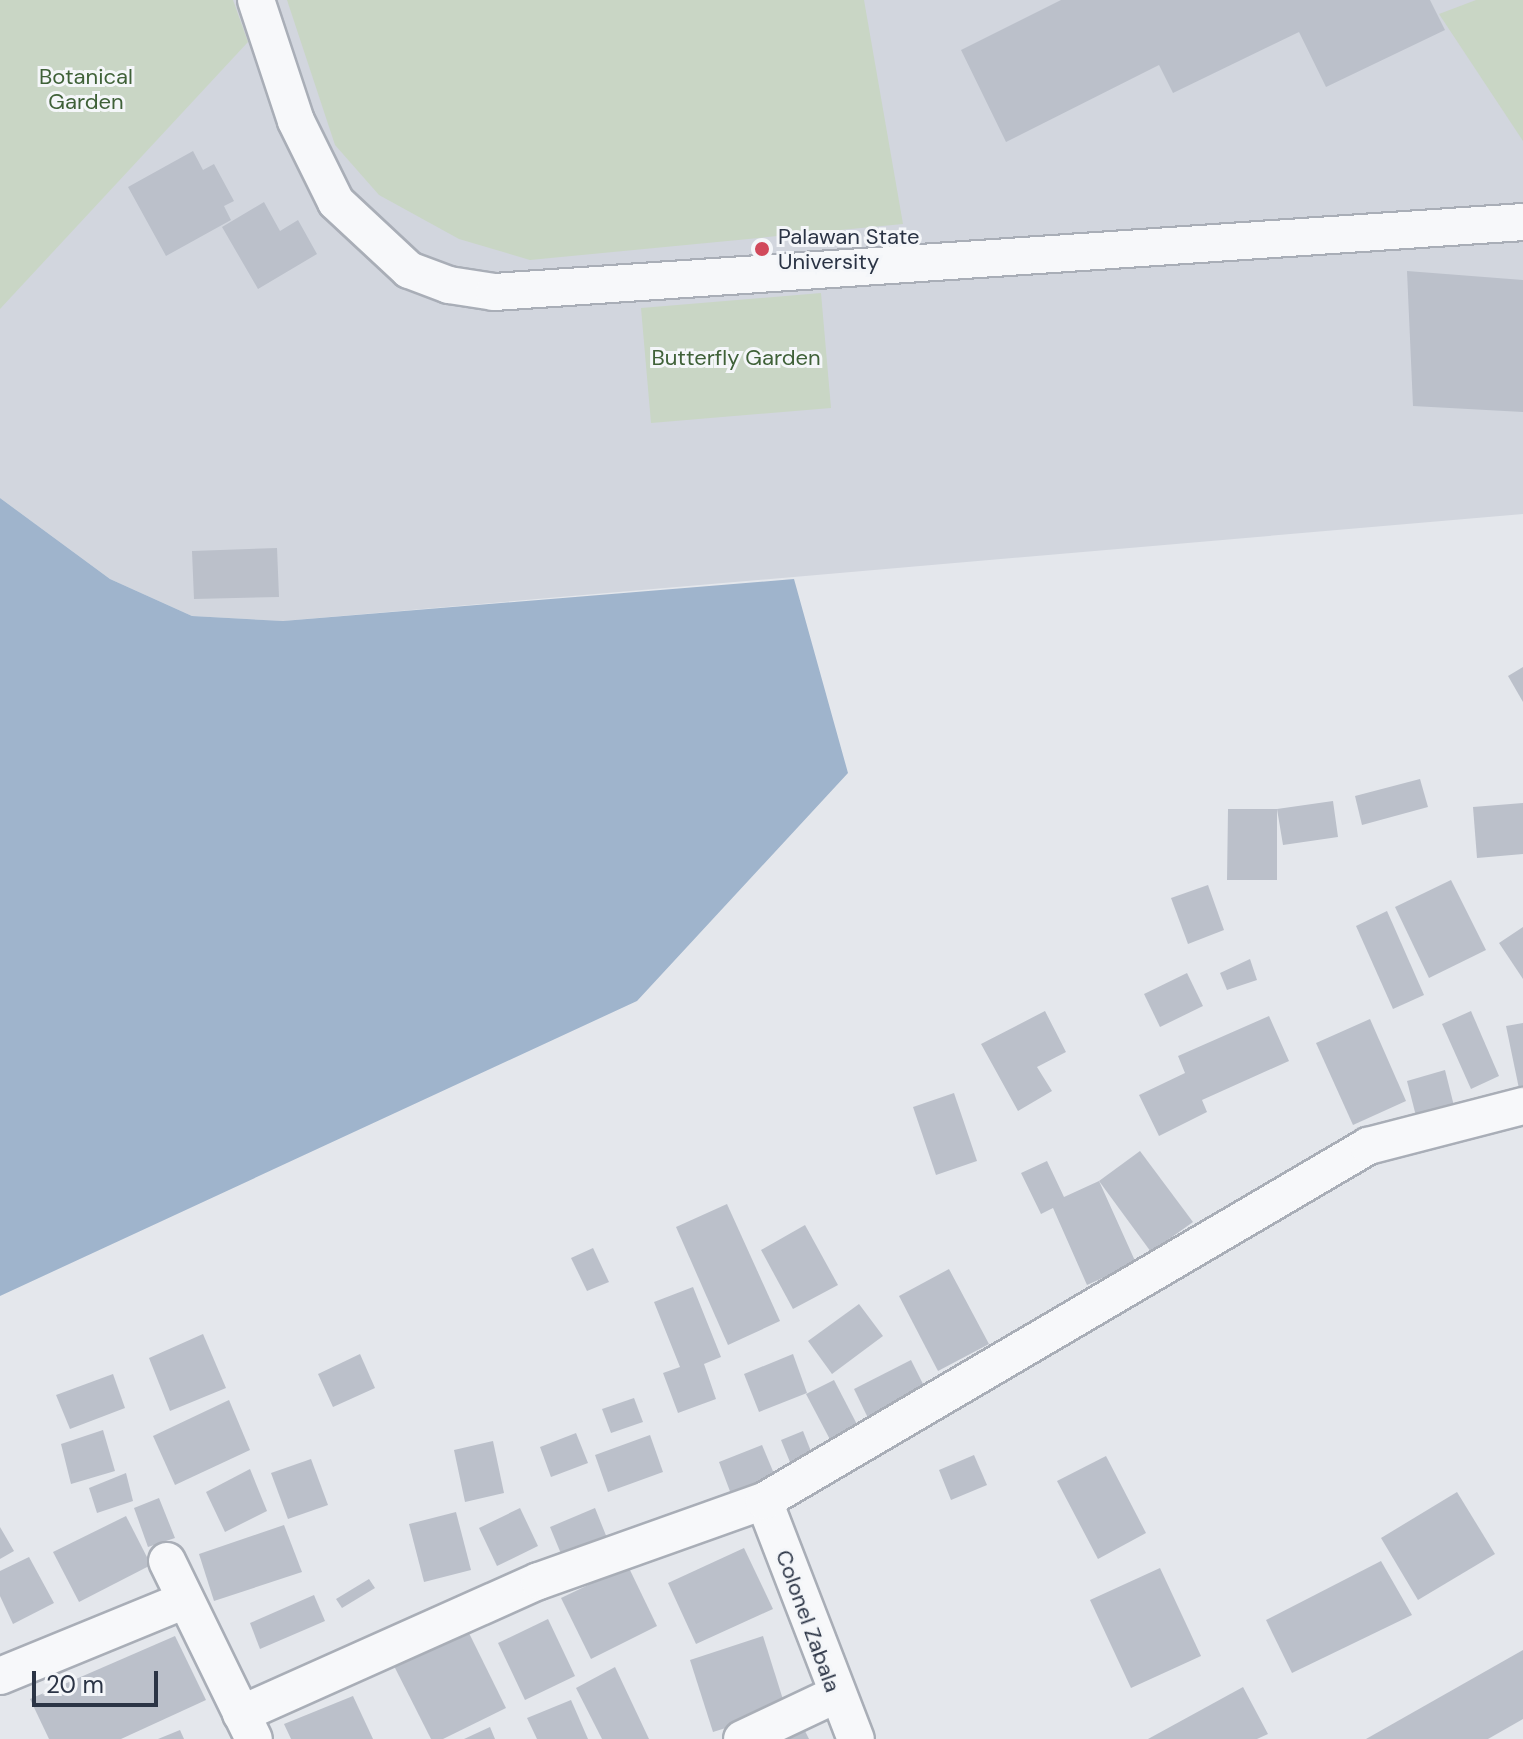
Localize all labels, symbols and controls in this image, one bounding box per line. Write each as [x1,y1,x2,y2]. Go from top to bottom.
park label: Botanical Garden [39,63,133,114]
place label: Palawan State University [778,223,920,274]
marker: Palawan State University [753,240,771,258]
park label: Butterfly Garden [651,345,821,371]
street label: Colonel Zabala [770,1546,846,1696]
scale bar [36,1655,162,1705]
text: 20 m [46,1669,104,1700]

